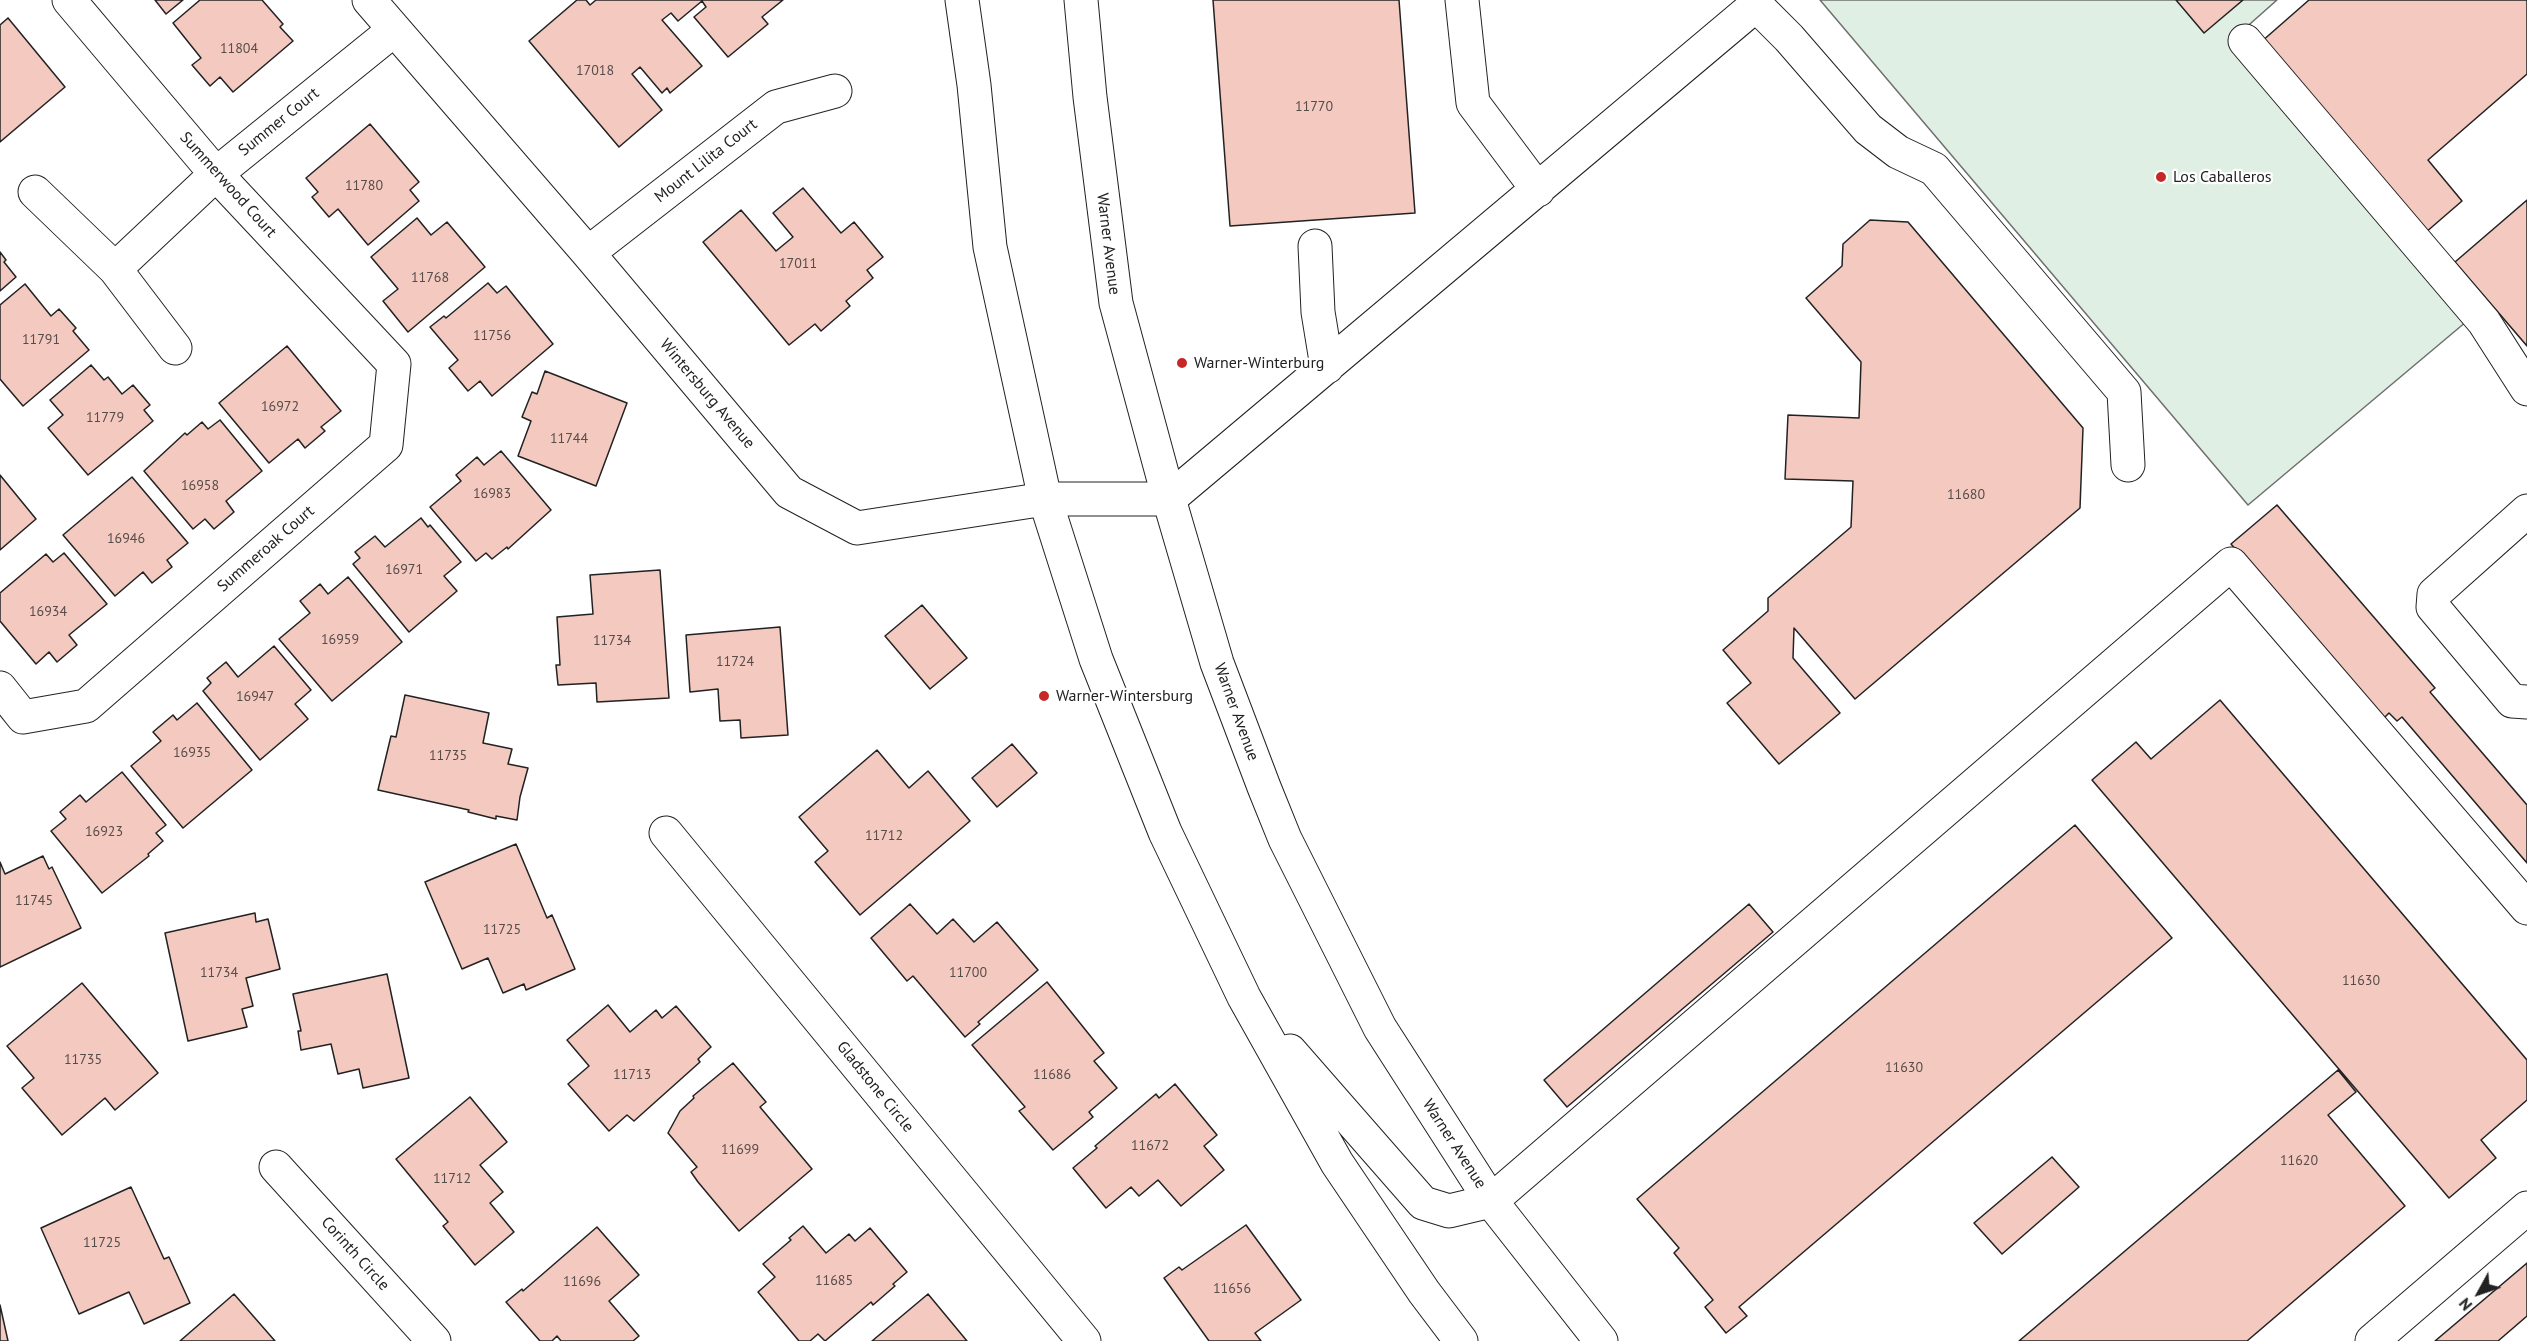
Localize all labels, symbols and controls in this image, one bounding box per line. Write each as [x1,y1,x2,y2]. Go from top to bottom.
house number: 11804 [220,41,258,57]
house number: 17018 [576,63,614,79]
street label: Summer Court [235,84,323,160]
house number: 11770 [1295,99,1333,115]
street label: Mount Lilita Court [651,115,761,207]
street label: Summerwood Court [176,128,280,242]
place label: Los Caballeros [2173,167,2272,187]
marker: Los Caballeros [2154,170,2168,184]
house number: 11780 [345,178,383,194]
street label: Warner Avenue [1092,192,1124,296]
house number: 17011 [779,256,817,272]
house number: 11768 [411,270,449,286]
house number: 11756 [473,328,511,344]
house number: 11791 [22,332,60,348]
street label: Wintersburg Avenue [655,335,759,453]
place label: Warner-Winterburg [1194,353,1324,373]
marker: Warner-Winterburg [1175,356,1189,370]
house number: 16972 [261,399,299,415]
house number: 11779 [86,410,124,426]
house number: 11744 [550,431,588,447]
house number: 16958 [181,478,219,494]
house number: 16983 [473,486,511,502]
house number: 11680 [1947,487,1985,503]
street label: Summeroak Court [214,502,318,596]
house number: 16946 [107,531,145,547]
house number: 16971 [385,562,423,578]
house number: 16934 [29,604,67,620]
house number: 16959 [321,632,359,648]
house number: 11734 [593,633,631,649]
house number: 11724 [716,654,754,670]
street label: Warner Avenue [1209,661,1263,763]
place label: Warner-Wintersburg [1056,686,1193,706]
house number: 16947 [236,689,274,705]
marker: Warner-Wintersburg [1037,689,1051,703]
house number: 16935 [173,745,211,761]
house number: 11735 [429,748,467,764]
house number: 16923 [85,824,123,840]
house number: 11712 [865,828,903,844]
house number: 11745 [15,893,53,909]
house number: 11725 [483,922,521,938]
house number: 11734 [200,965,238,981]
house number: 11700 [949,965,987,981]
house number: 11630 [2342,973,2380,989]
street label: Gladstone Circle [832,1038,918,1136]
house number: 11735 [64,1052,102,1068]
house number: 11630 [1885,1060,1923,1076]
house number: 11713 [613,1067,651,1083]
house number: 11686 [1033,1067,1071,1083]
street label: Warner Avenue [1418,1096,1490,1192]
house number: 11672 [1131,1138,1169,1154]
house number: 11699 [721,1142,759,1158]
house number: 11620 [2280,1153,2318,1169]
house number: 11712 [433,1171,471,1187]
street label: Corinth Circle [317,1213,393,1295]
house number: 11725 [83,1235,121,1251]
north arrow [2449,1263,2509,1323]
house number: 11685 [815,1273,853,1289]
house number: 11696 [563,1274,601,1290]
house number: 11656 [1213,1281,1251,1297]
text: N [2454,1294,2476,1315]

